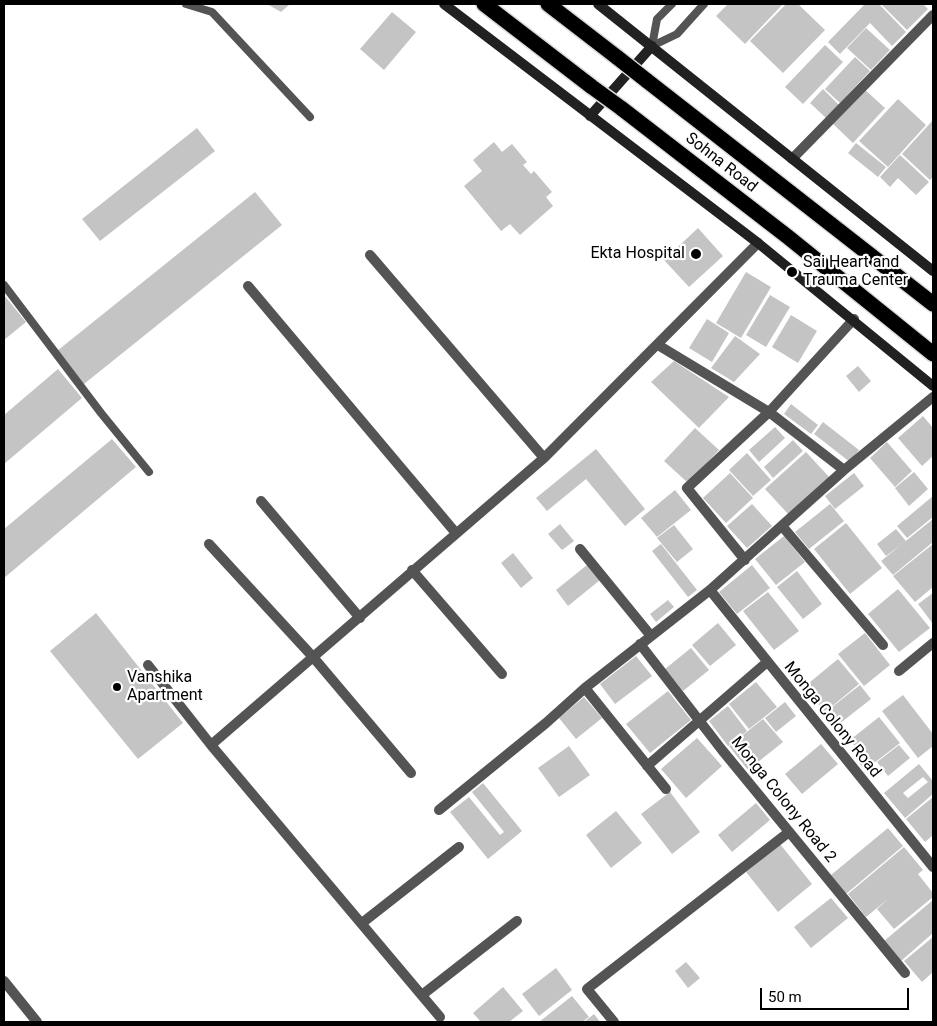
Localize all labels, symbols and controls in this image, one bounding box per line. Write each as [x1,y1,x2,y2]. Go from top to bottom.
street label: Sohna Road [681,129,761,197]
place label: Ekta Hospital [590,244,685,264]
marker: Ekta Hospital [689,247,703,261]
place label: Sai Heart and Trauma Center [803,253,908,291]
marker: Sai Heart and Trauma Center [785,265,799,279]
street label: Monga Colony Road [779,658,885,782]
place label: Vanshika Apartment [127,668,203,706]
marker: Vanshika Apartment [111,681,123,693]
street label: Monga Colony Road 2 [726,733,840,867]
scale bar [762,978,911,1010]
text: 50 m [768,988,802,1006]

